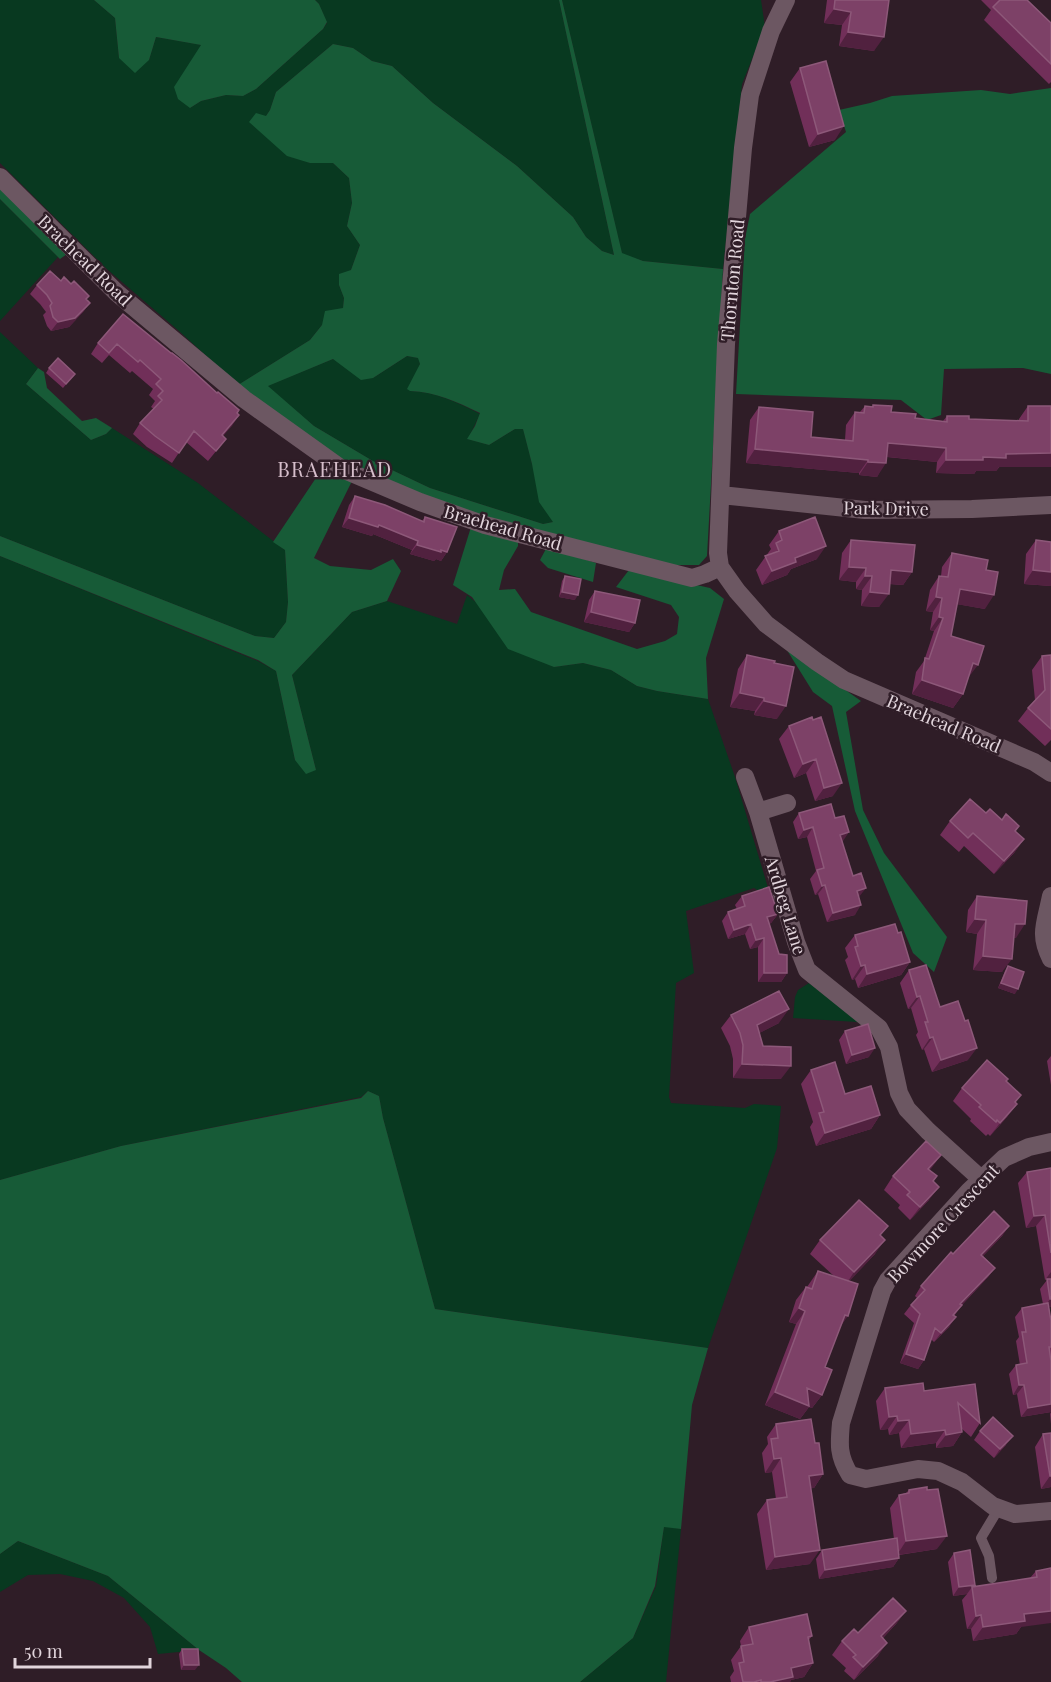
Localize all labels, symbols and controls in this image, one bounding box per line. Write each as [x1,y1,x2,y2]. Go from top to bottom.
street label: Braehead Road [33,209,138,311]
street label: Thornton Road [715,217,749,342]
district label: BRAEHEAD [277,455,393,482]
street label: Park Drive [843,495,929,521]
street label: Braehead Road [441,499,565,555]
street label: Braehead Road [883,688,1005,758]
street label: Ardbeg Lane [759,852,812,957]
street label: Bowmore Crescent [882,1158,1005,1288]
scale bar [15,1631,150,1669]
text: 50 m [24,1639,63,1663]

